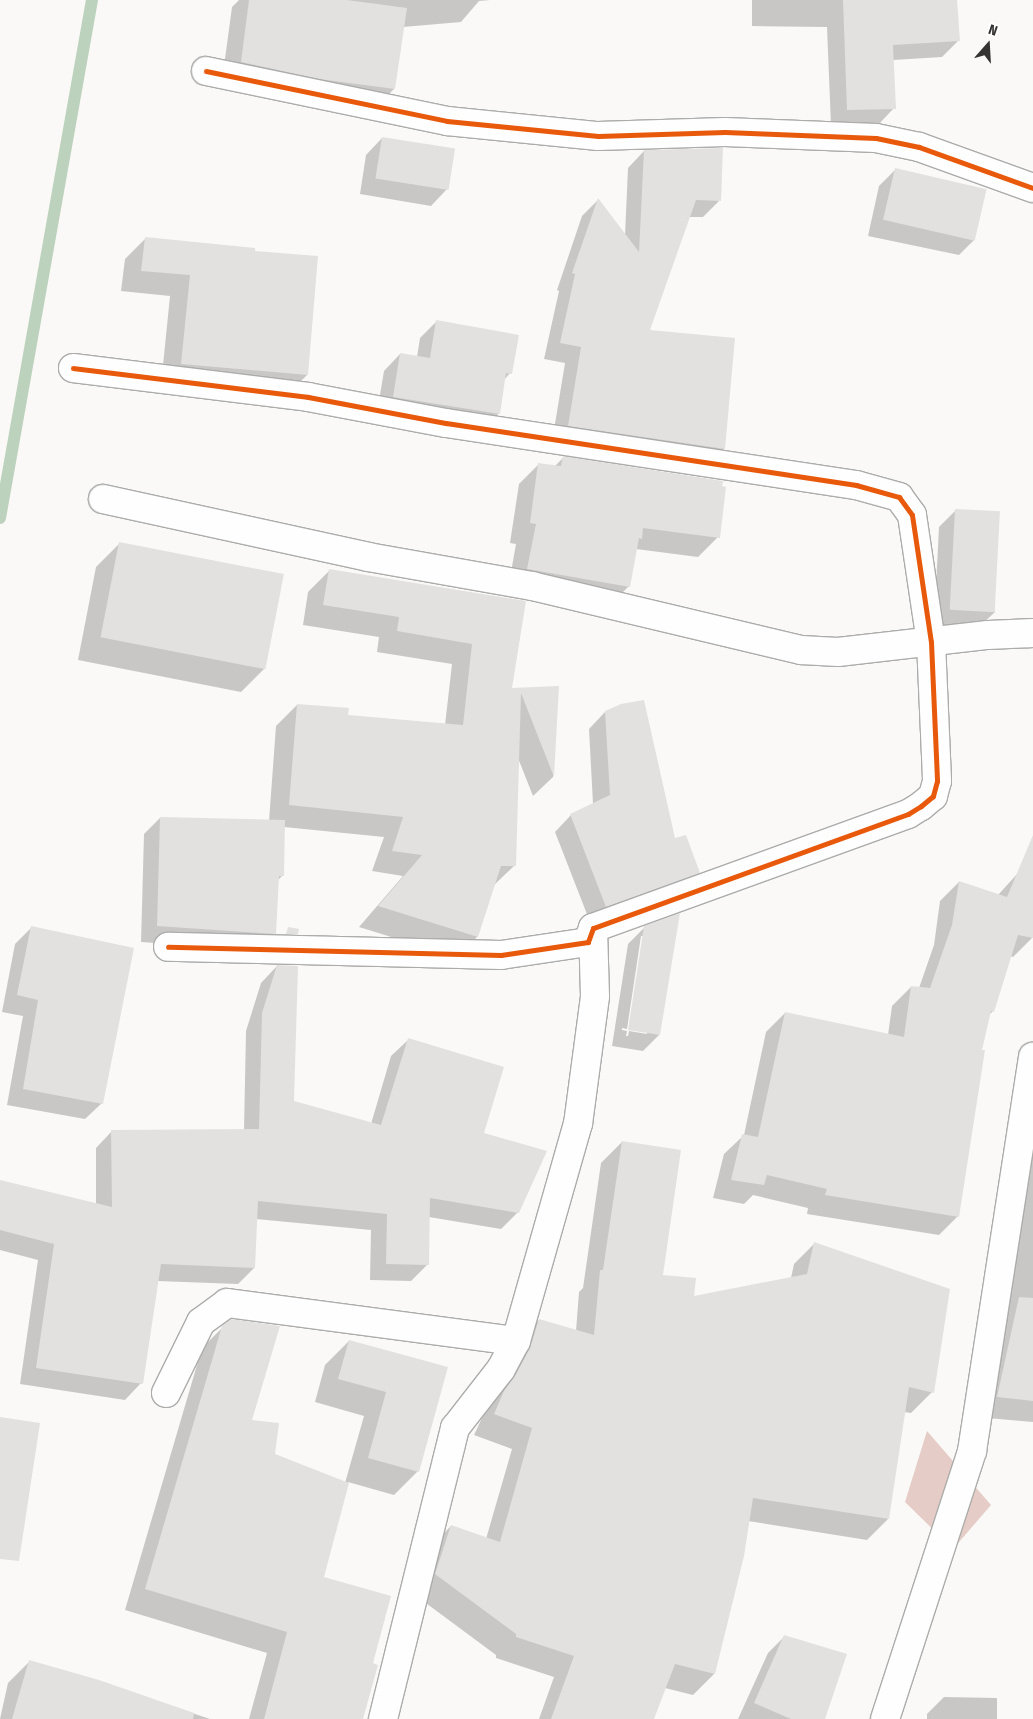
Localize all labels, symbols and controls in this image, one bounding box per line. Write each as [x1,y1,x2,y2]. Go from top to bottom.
north arrow [963,20,1013,70]
text: N [986,21,1000,40]

